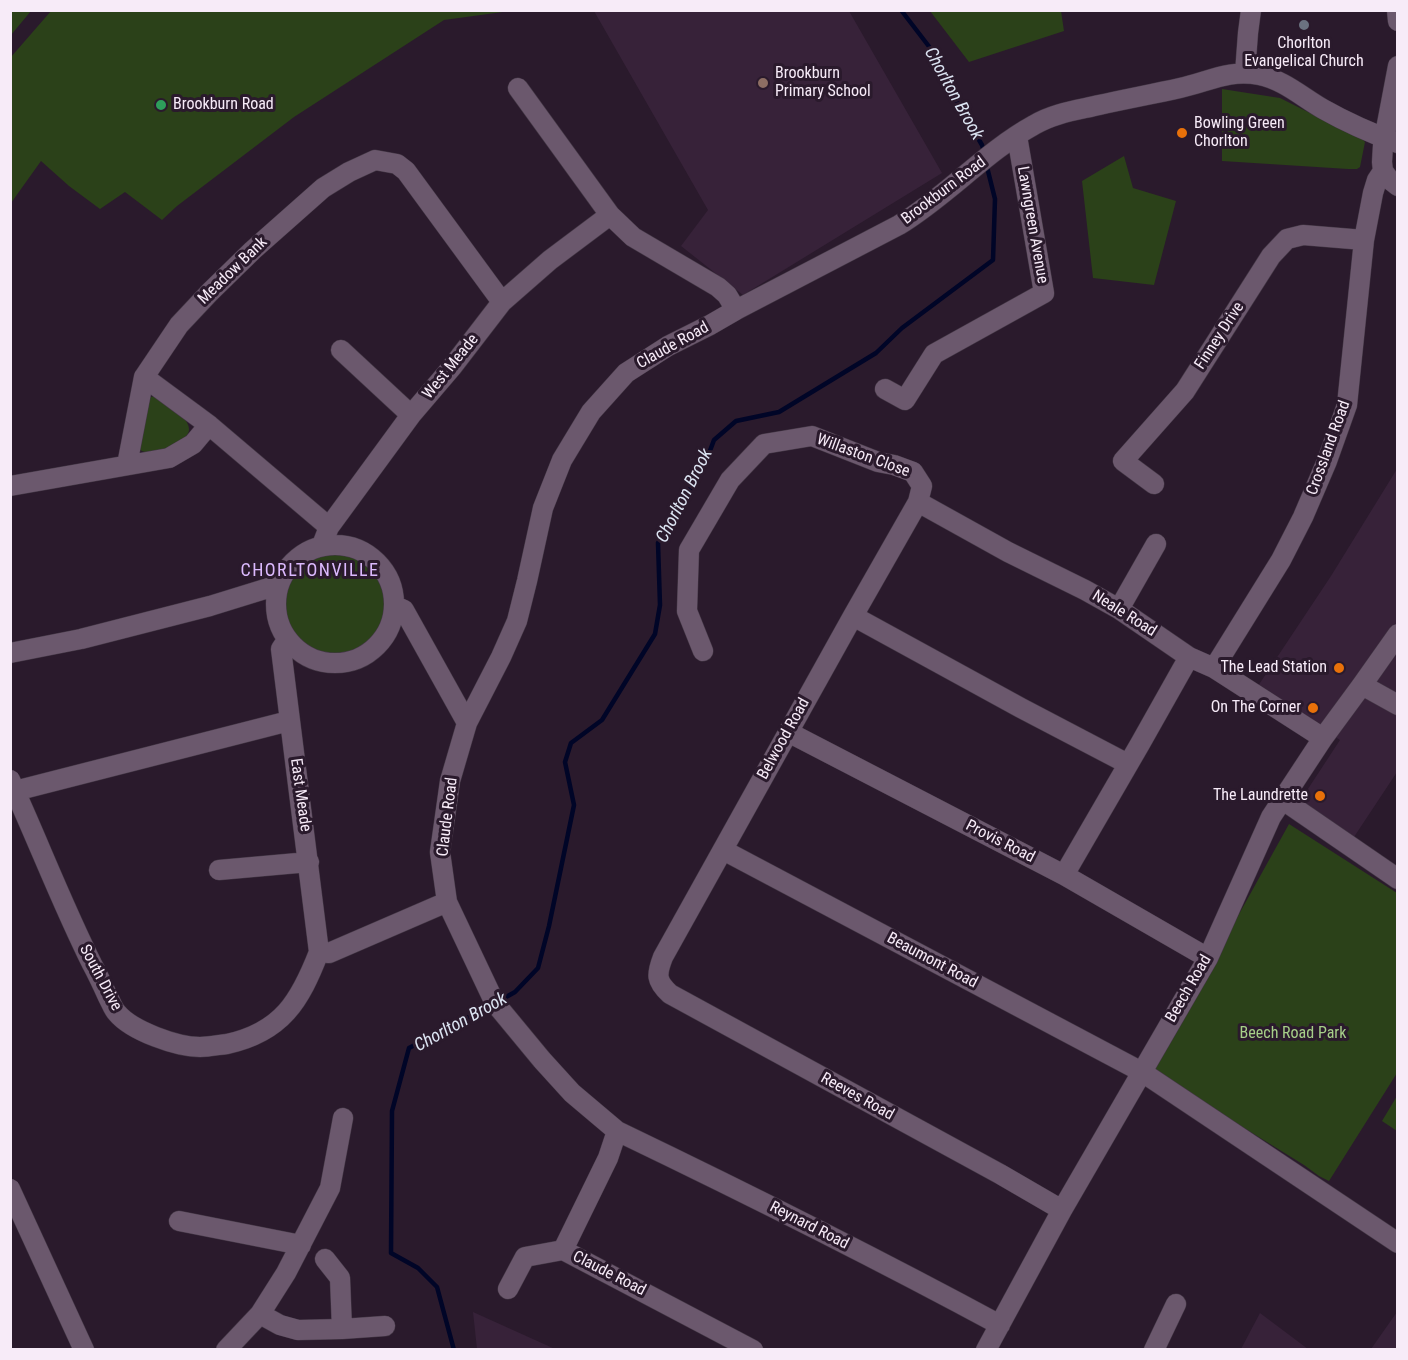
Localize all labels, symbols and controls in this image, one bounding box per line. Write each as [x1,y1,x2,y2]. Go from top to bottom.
marker: Chorlton Evangelical Church [1297,18,1311,32]
place label: Chorlton Evangelical Church [1244,34,1364,72]
water label: Chorlton Brook [919,44,987,144]
place label: Brookburn Primary School [775,64,871,102]
marker: Brookburn Primary School [756,76,770,90]
place label: Brookburn Road [173,95,274,115]
marker: Brookburn Road [154,98,168,112]
place label: Bowling Green Chorlton [1194,114,1285,152]
marker: Bowling Green Chorlton [1175,126,1189,140]
street label: Brookburn Road [898,153,990,229]
street label: Lawngreen Avenue [1012,165,1052,285]
street label: Meadow Bank [194,233,272,309]
street label: Finney Drive [1191,299,1249,373]
street label: Claude Road [634,318,712,374]
street label: West Meade [419,331,483,403]
street label: Crossland Road [1303,398,1355,498]
street label: Willaston Close [814,430,912,482]
water label: Chorlton Brook [652,445,718,547]
district label: CHORLTONVILLE [240,560,380,582]
street label: Neale Road [1088,587,1160,641]
place label: The Lead Station [1221,658,1327,678]
marker: The Lead Station [1332,661,1346,675]
street label: Belwood Road [754,695,814,783]
place label: On The Corner [1211,698,1301,718]
marker: On The Corner [1306,701,1320,715]
street label: East Meade [285,757,315,833]
street label: Claude Road [434,776,462,858]
place label: The Laundrette [1213,786,1308,806]
marker: The Laundrette [1313,789,1327,803]
street label: Provis Road [962,816,1038,868]
street label: Beaumont Road [883,929,981,993]
street label: South Drive [75,942,125,1014]
street label: Beech Road [1162,952,1216,1026]
water label: Chorlton Brook [411,989,511,1057]
park label: Beech Road Park [1240,1024,1346,1044]
street label: Reeves Road [817,1069,897,1125]
street label: Reynard Road [766,1198,852,1254]
street label: Claude Road [569,1247,649,1301]

